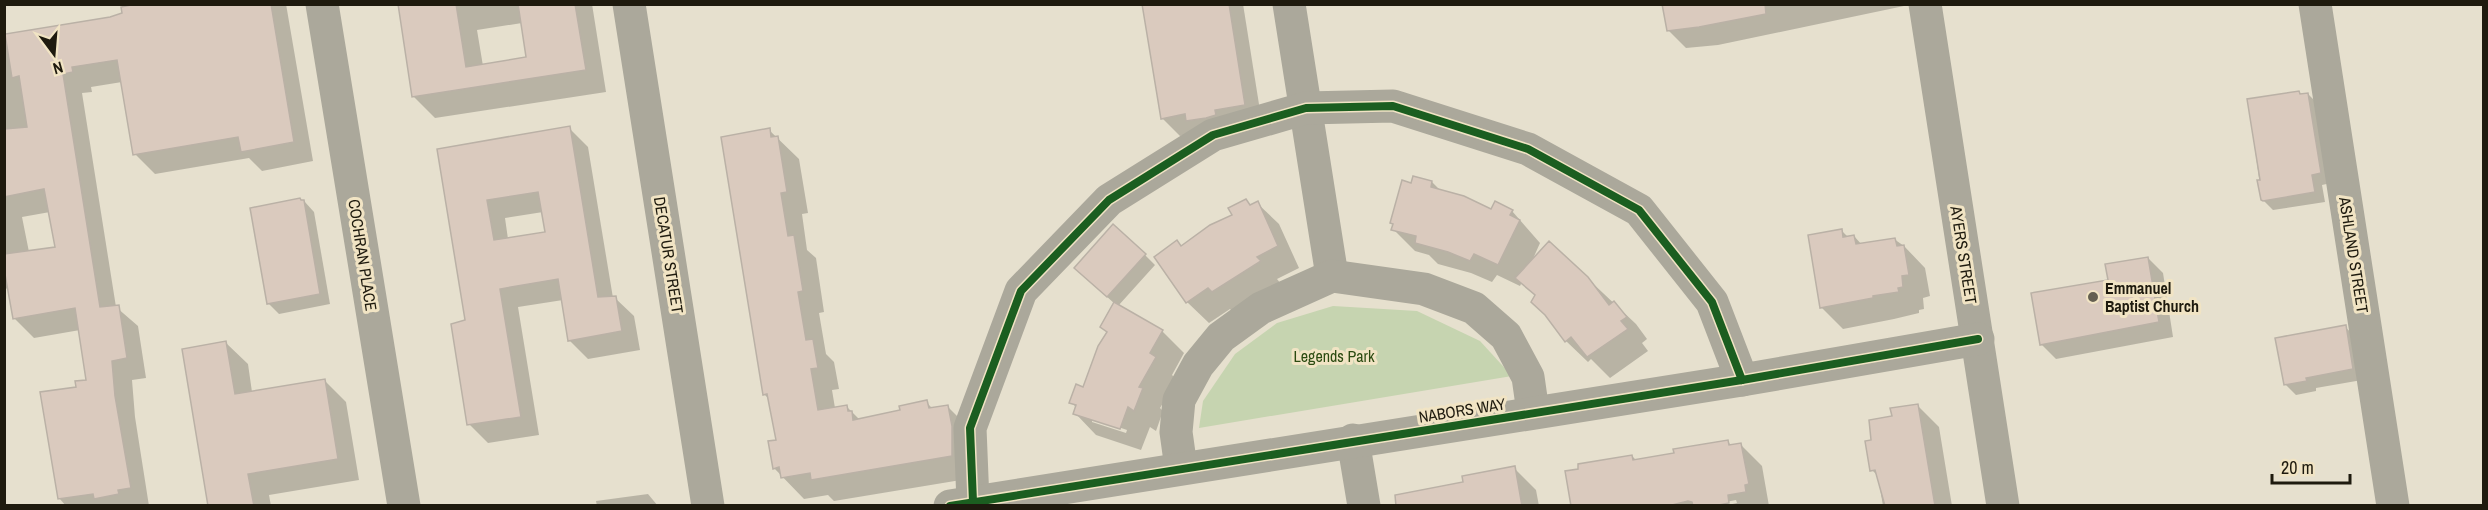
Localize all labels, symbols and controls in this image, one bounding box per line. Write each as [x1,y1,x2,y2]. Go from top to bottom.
north arrow [24,24,84,84]
text: N [51,57,66,80]
street label: ASHLAND STREET [2334,194,2374,315]
street label: DECATUR STREET [649,195,689,315]
street label: COCHRAN PLACE [343,197,383,313]
street label: AYERS STREET [1945,203,1983,306]
place label: Emmanuel Baptist Church [2105,277,2199,317]
marker: Emmanuel Baptist Church [2086,290,2100,304]
park label: Legends Park [1294,345,1375,367]
street label: NABORS WAY [1417,392,1507,428]
scale bar [2272,447,2350,485]
text: 20 m [2281,455,2314,480]

